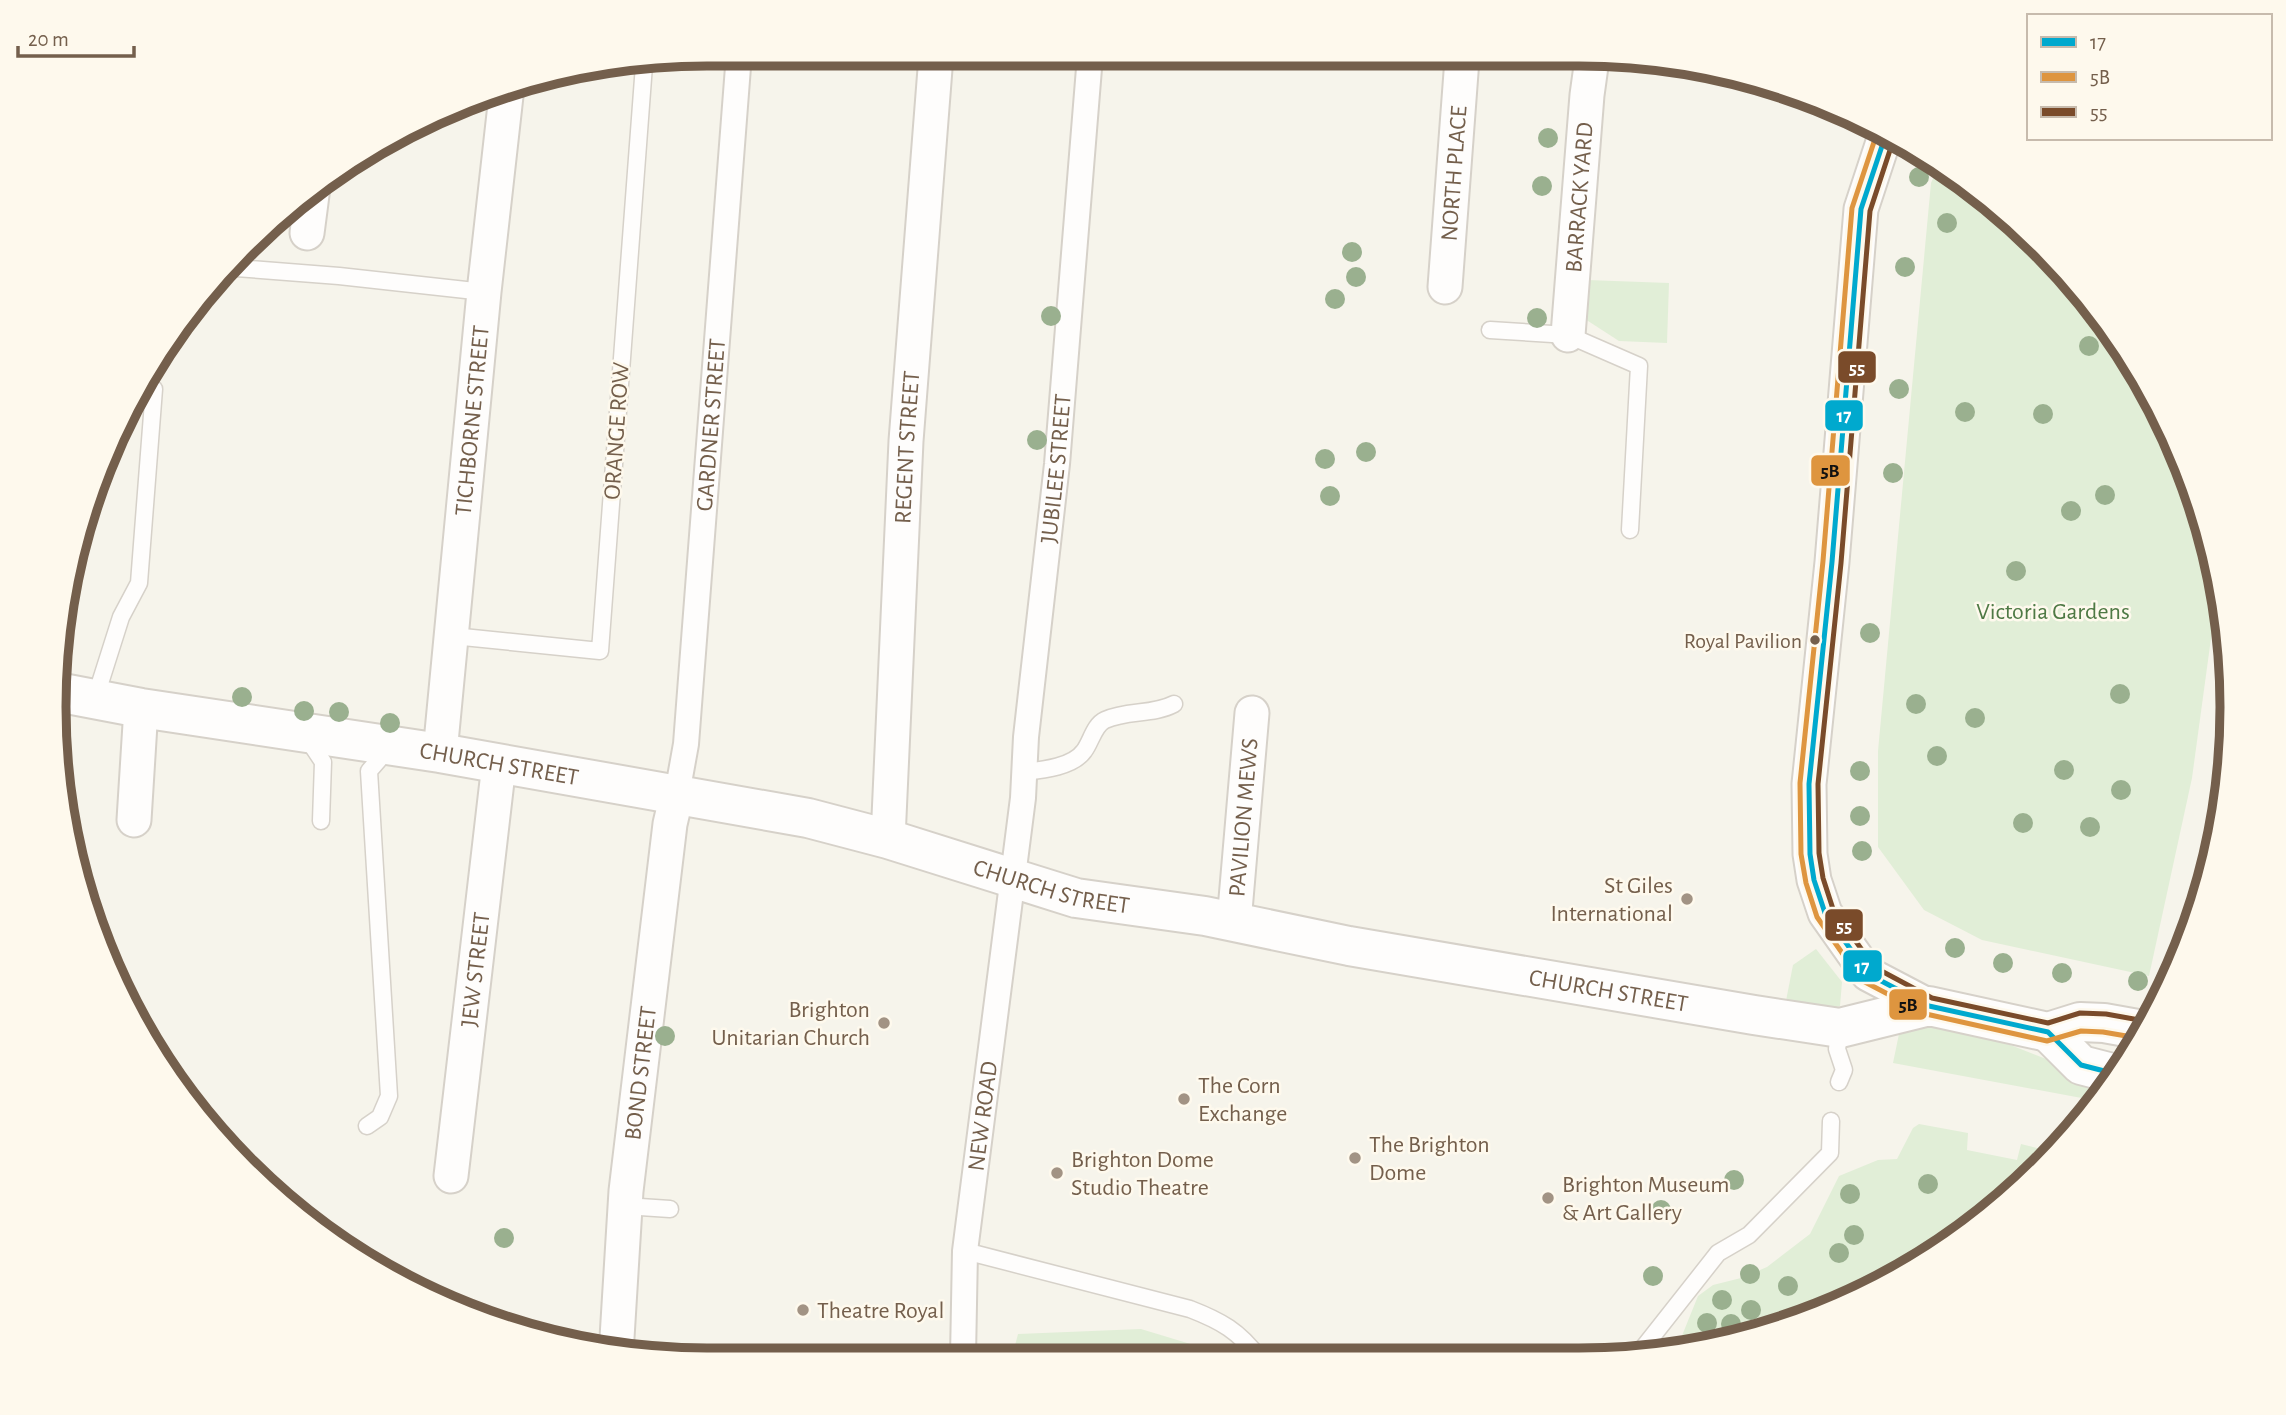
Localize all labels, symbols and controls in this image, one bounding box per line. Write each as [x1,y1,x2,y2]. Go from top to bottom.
scale bar [18,14,133,58]
legend [2027,14,2272,140]
text: 20 m [28,29,69,50]
text: 17 [2090,32,2106,53]
text: 5B [2090,67,2110,88]
text: 55 [2090,102,2108,123]
street label: NORTH PLACE [1437,104,1472,242]
street label: BARRACK YARD [1562,121,1598,274]
street label: TICHBORNE STREET [452,324,494,517]
street label: GARDNER STREET [693,337,730,512]
line badge: 55 [1837,350,1877,384]
text: 55 [1849,359,1865,378]
street label: ORANGE ROW [600,361,634,501]
street label: REGENT STREET [891,370,924,525]
street label: JUBILEE STREET [1037,393,1076,544]
line badge: 17 [1824,399,1864,432]
text: 17 [1836,407,1852,426]
line badge: 5B [1810,454,1851,487]
text: 5B [1820,462,1840,481]
park label: Victoria Gardens [1976,600,2130,624]
place label: Royal Pavilion [1684,630,1802,652]
marker: Royal Pavilion [1808,633,1822,647]
street label: PAVILION MEWS [1225,737,1263,898]
street label: CHURCH STREET [418,739,581,790]
street label: CHURCH STREET [970,856,1131,918]
place label: St Giles International [1550,874,1673,926]
marker: St Giles International [1679,891,1695,907]
line badge: 55 [1824,908,1864,942]
street label: JEW STREET [457,911,495,1028]
text: 55 [1836,917,1852,936]
line badge: 17 [1842,949,1883,983]
text: 17 [1854,958,1870,977]
street label: CHURCH STREET [1527,966,1690,1017]
line badge: 5B [1888,988,1928,1021]
text: 5B [1898,996,1918,1015]
place label: Brighton Unitarian Church [712,998,870,1050]
street label: BOND STREET [621,1005,661,1142]
marker: Brighton Unitarian Church [876,1015,892,1031]
street label: NEW ROAD [964,1060,1002,1173]
place label: The Corn Exchange [1198,1074,1287,1126]
marker: The Corn Exchange [1176,1091,1192,1107]
place label: The Brighton Dome [1369,1133,1490,1185]
place label: Brighton Dome Studio Theatre [1071,1148,1214,1200]
marker: The Brighton Dome [1347,1150,1363,1166]
marker: Brighton Dome Studio Theatre [1049,1165,1065,1181]
place label: Brighton Museum & Art Gallery [1562,1173,1729,1225]
marker: Brighton Museum & Art Gallery [1540,1190,1556,1206]
place label: Theatre Royal [817,1299,944,1323]
marker: Theatre Royal [795,1302,811,1318]

